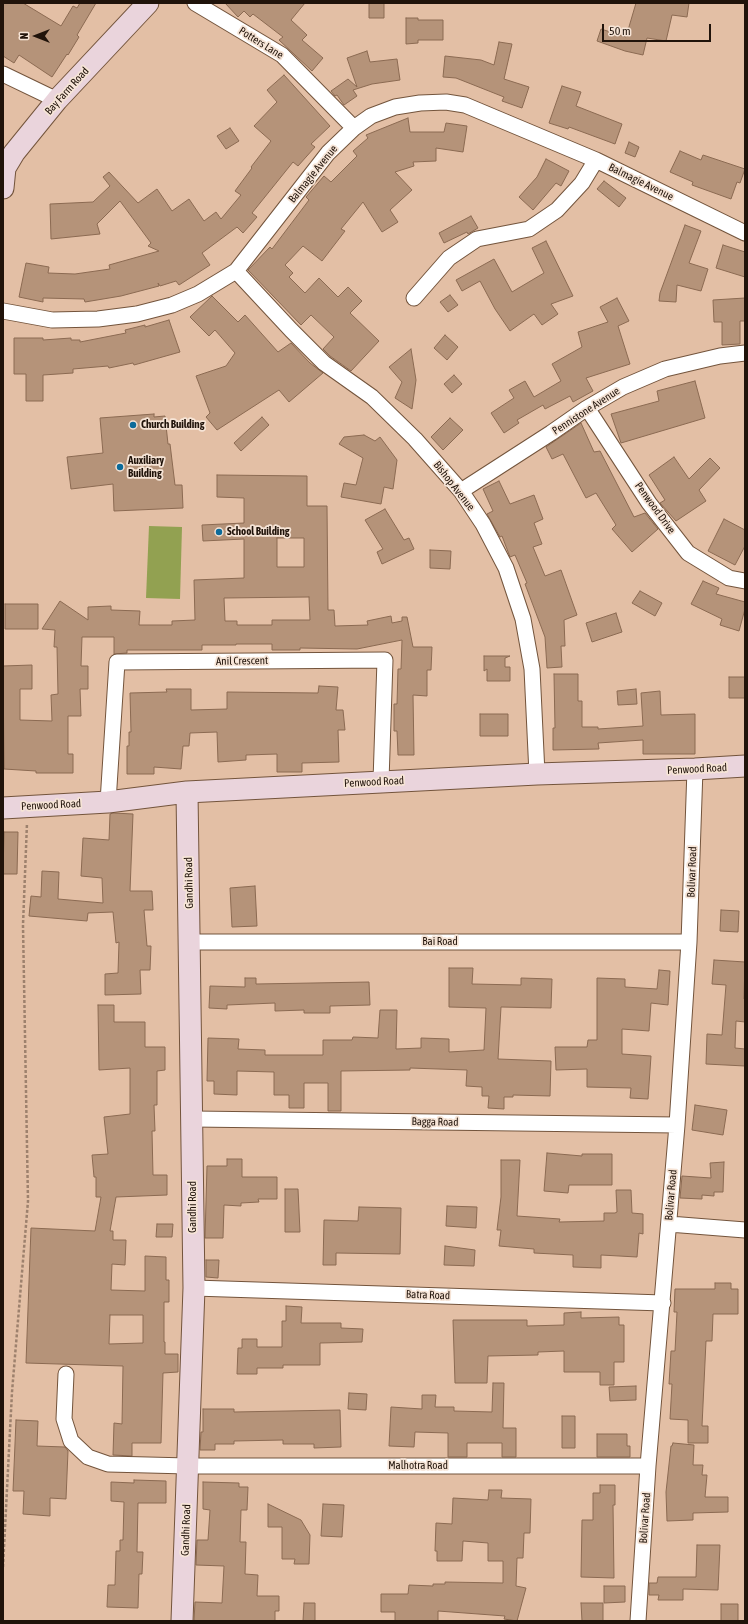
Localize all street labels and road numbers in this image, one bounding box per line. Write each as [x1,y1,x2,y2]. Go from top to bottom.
street label: Potters Lane [236,24,286,62]
street label: Bay Farm Road [42,65,92,117]
street label: Balmagie Avenue [286,142,340,206]
street label: Balmagie Avenue [606,161,676,203]
street label: Pennistone Avenue [550,384,622,438]
street label: Bishop Avenue [431,459,477,513]
street label: Penwood Drive [632,480,678,536]
street label: Anil Crescent [216,654,268,668]
street label: Penwood Road [667,761,727,777]
street label: Penwood Road [344,774,404,790]
street label: Penwood Road [21,797,81,813]
street label: Bolivar Road [685,846,699,898]
street label: Gandhi Road [182,857,196,909]
street label: Bai Road [422,935,458,949]
street label: Bagga Road [411,1115,459,1129]
street label: Bolivar Road [662,1169,680,1221]
street label: Gandhi Road [186,1181,200,1233]
street label: Batra Road [406,1288,450,1302]
street label: Malhotra Road [388,1459,448,1473]
street label: Bolivar Road [637,1492,653,1544]
street label: Gandhi Road [178,1504,194,1556]

